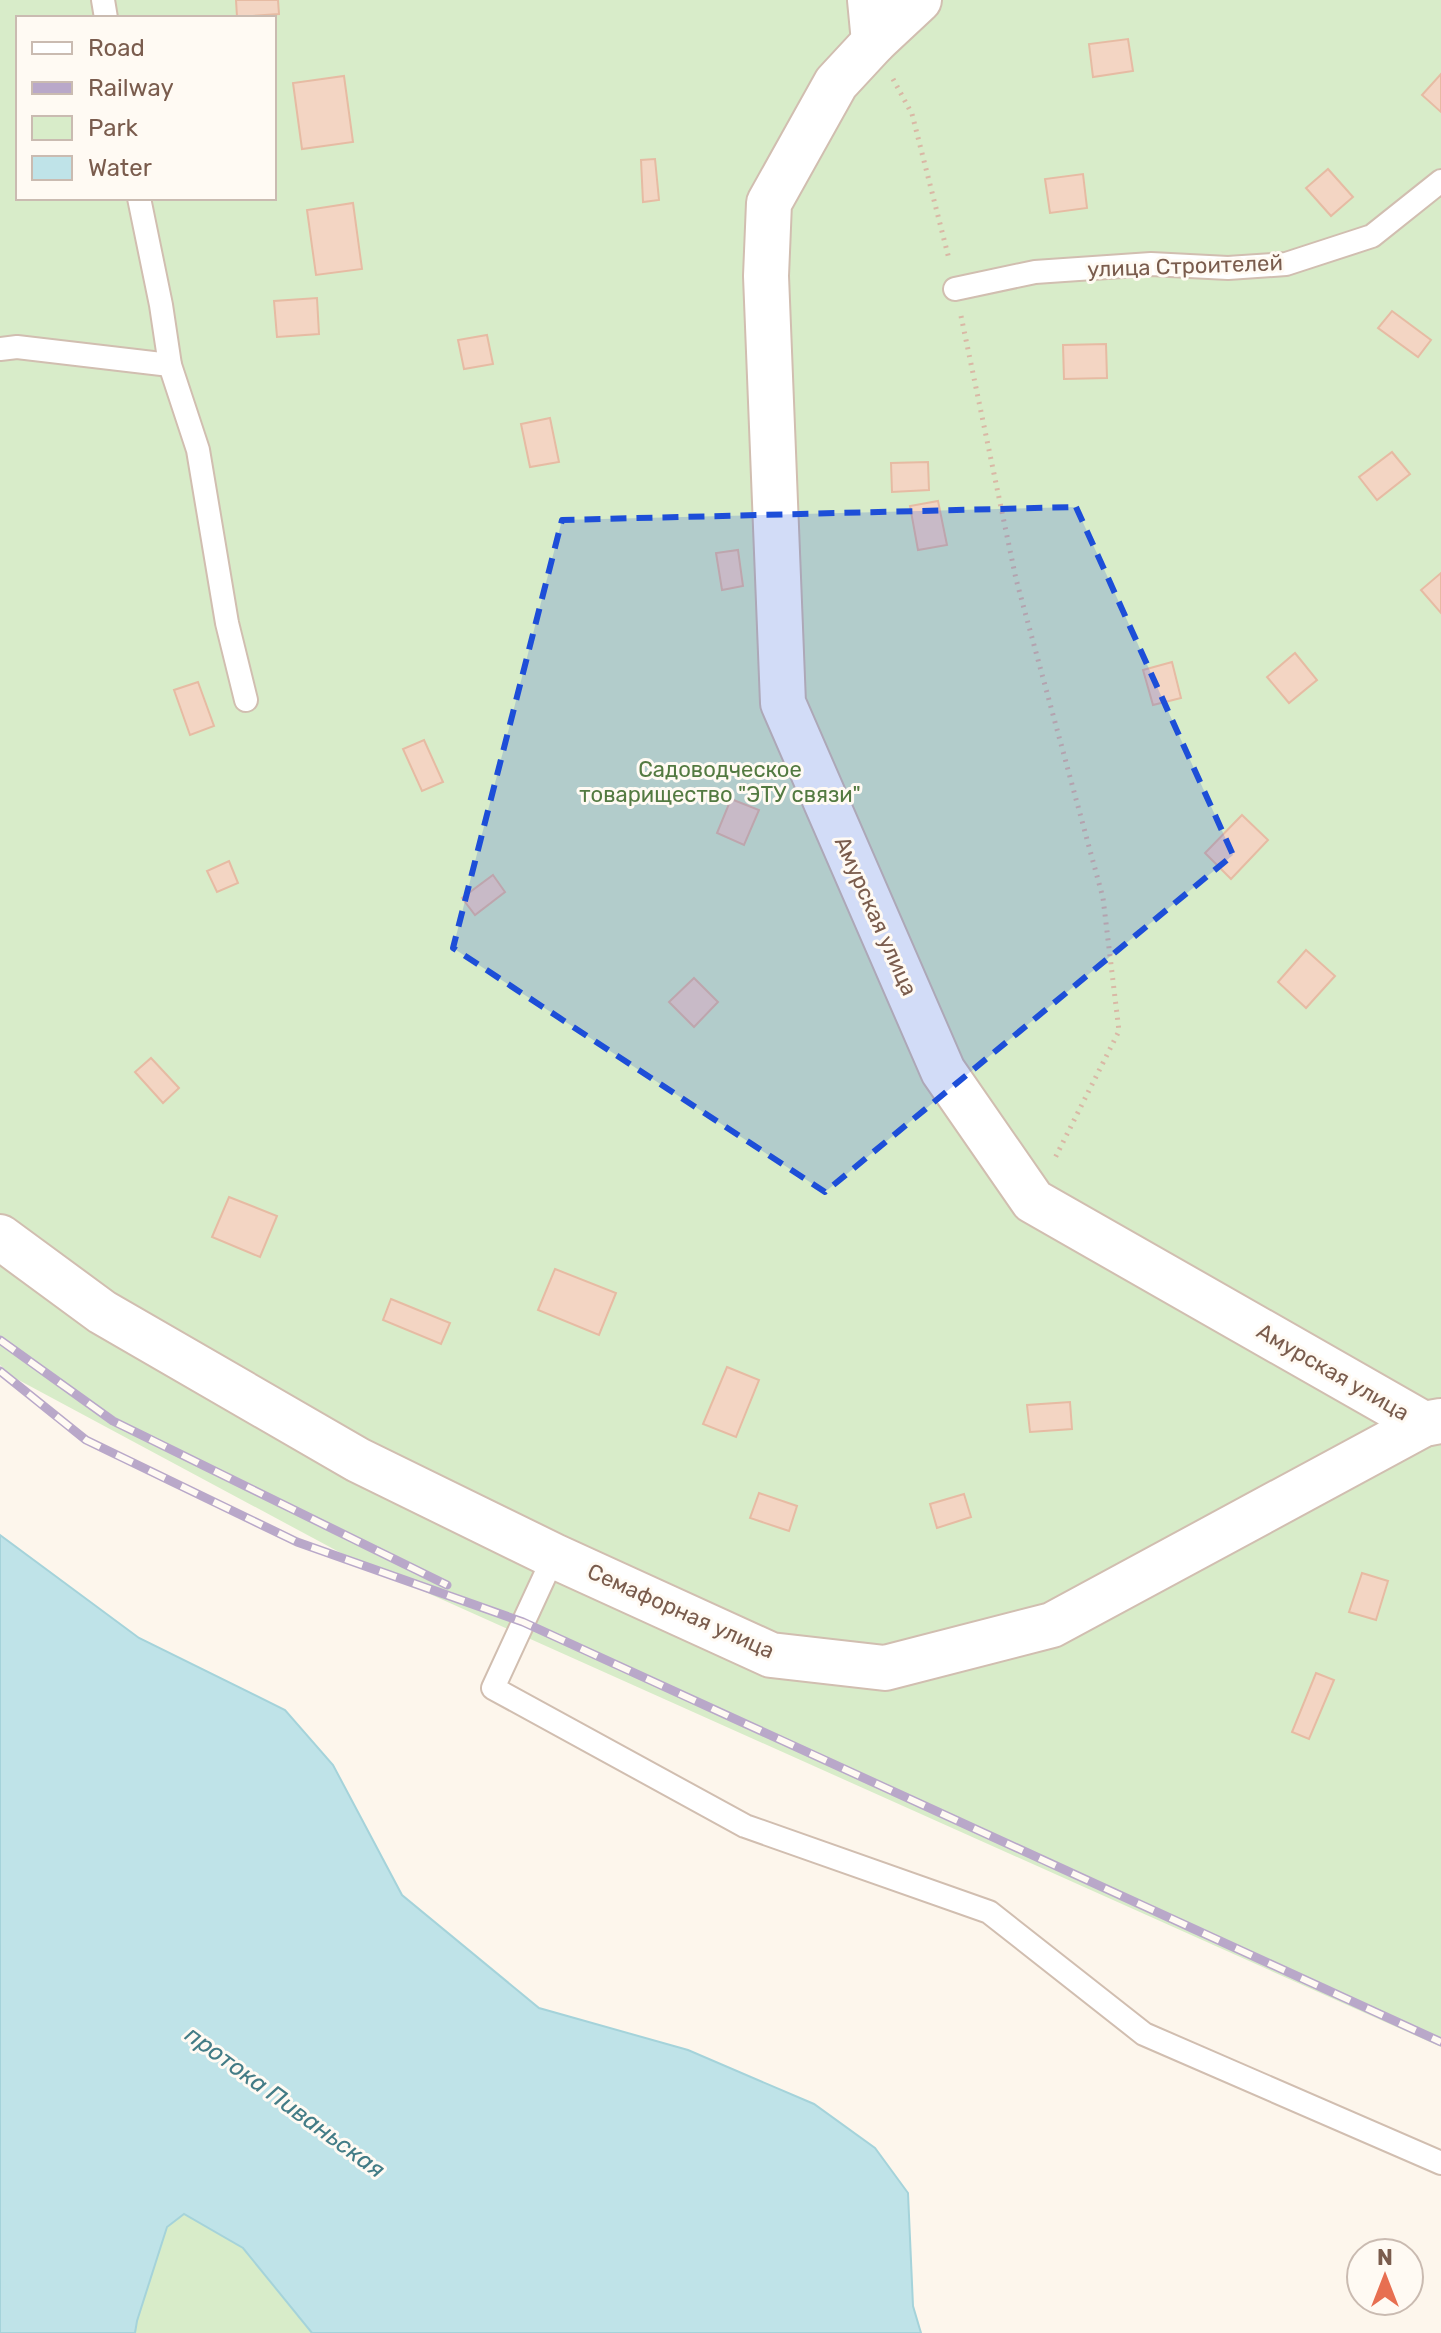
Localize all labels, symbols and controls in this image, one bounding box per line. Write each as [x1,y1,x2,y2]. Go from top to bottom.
legend [16,16,276,200]
text: Road [88,34,145,62]
text: Railway [88,74,174,102]
text: Park [88,114,139,142]
text: Water [88,154,152,182]
street label: улица Строителей [1087,249,1283,283]
park label: Садоводческое товарищество "ЭТУ связи" [579,756,861,808]
street label: Амурская улица [829,832,923,1000]
street label: Амурская улица [1252,1317,1414,1427]
street label: Семафорная улица [583,1558,779,1664]
water label: протока Пиваньская [180,2020,390,2184]
north arrow [1345,2237,1425,2317]
text: N [1377,2244,1393,2271]

